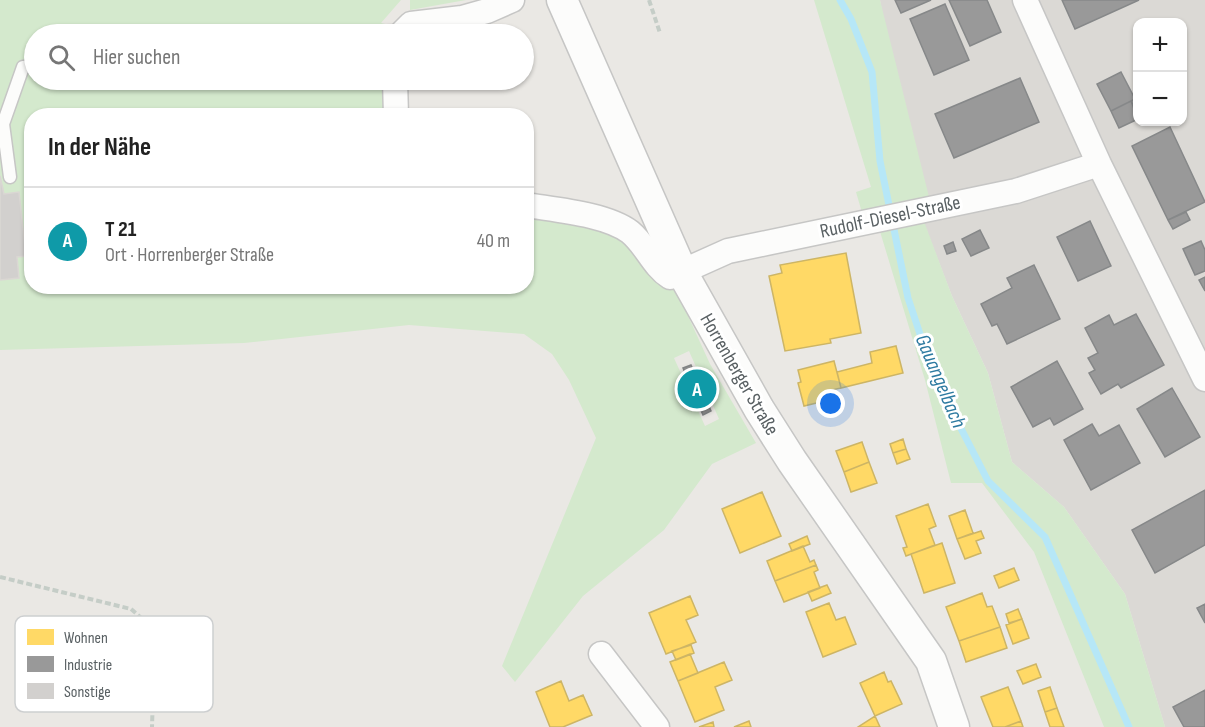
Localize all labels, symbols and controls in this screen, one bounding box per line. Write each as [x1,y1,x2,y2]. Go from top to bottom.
map controls [1133,18,1187,126]
button: + [1133,18,1187,72]
search box [24,24,534,90]
icon: search [45,41,78,74]
text: Hier suchen [93,44,181,71]
button: − [1133,72,1187,126]
text: In der Nähe [48,132,151,163]
street label: Rudolf-Diesel-Straße [818,190,963,244]
text: T 21 [105,216,136,243]
text: A [63,229,72,253]
text: 40 m [477,229,510,253]
text: Ort · Horrenberger Straße [105,243,274,267]
street label: Horrenberger Straße [695,309,784,440]
water label: Gauangelbach [910,331,972,432]
pin: A [678,366,716,412]
your location [816,389,845,418]
legend [15,616,213,712]
text: Wohnen [64,629,108,648]
text: Industrie [64,656,112,675]
text: Sonstige [64,683,111,702]

